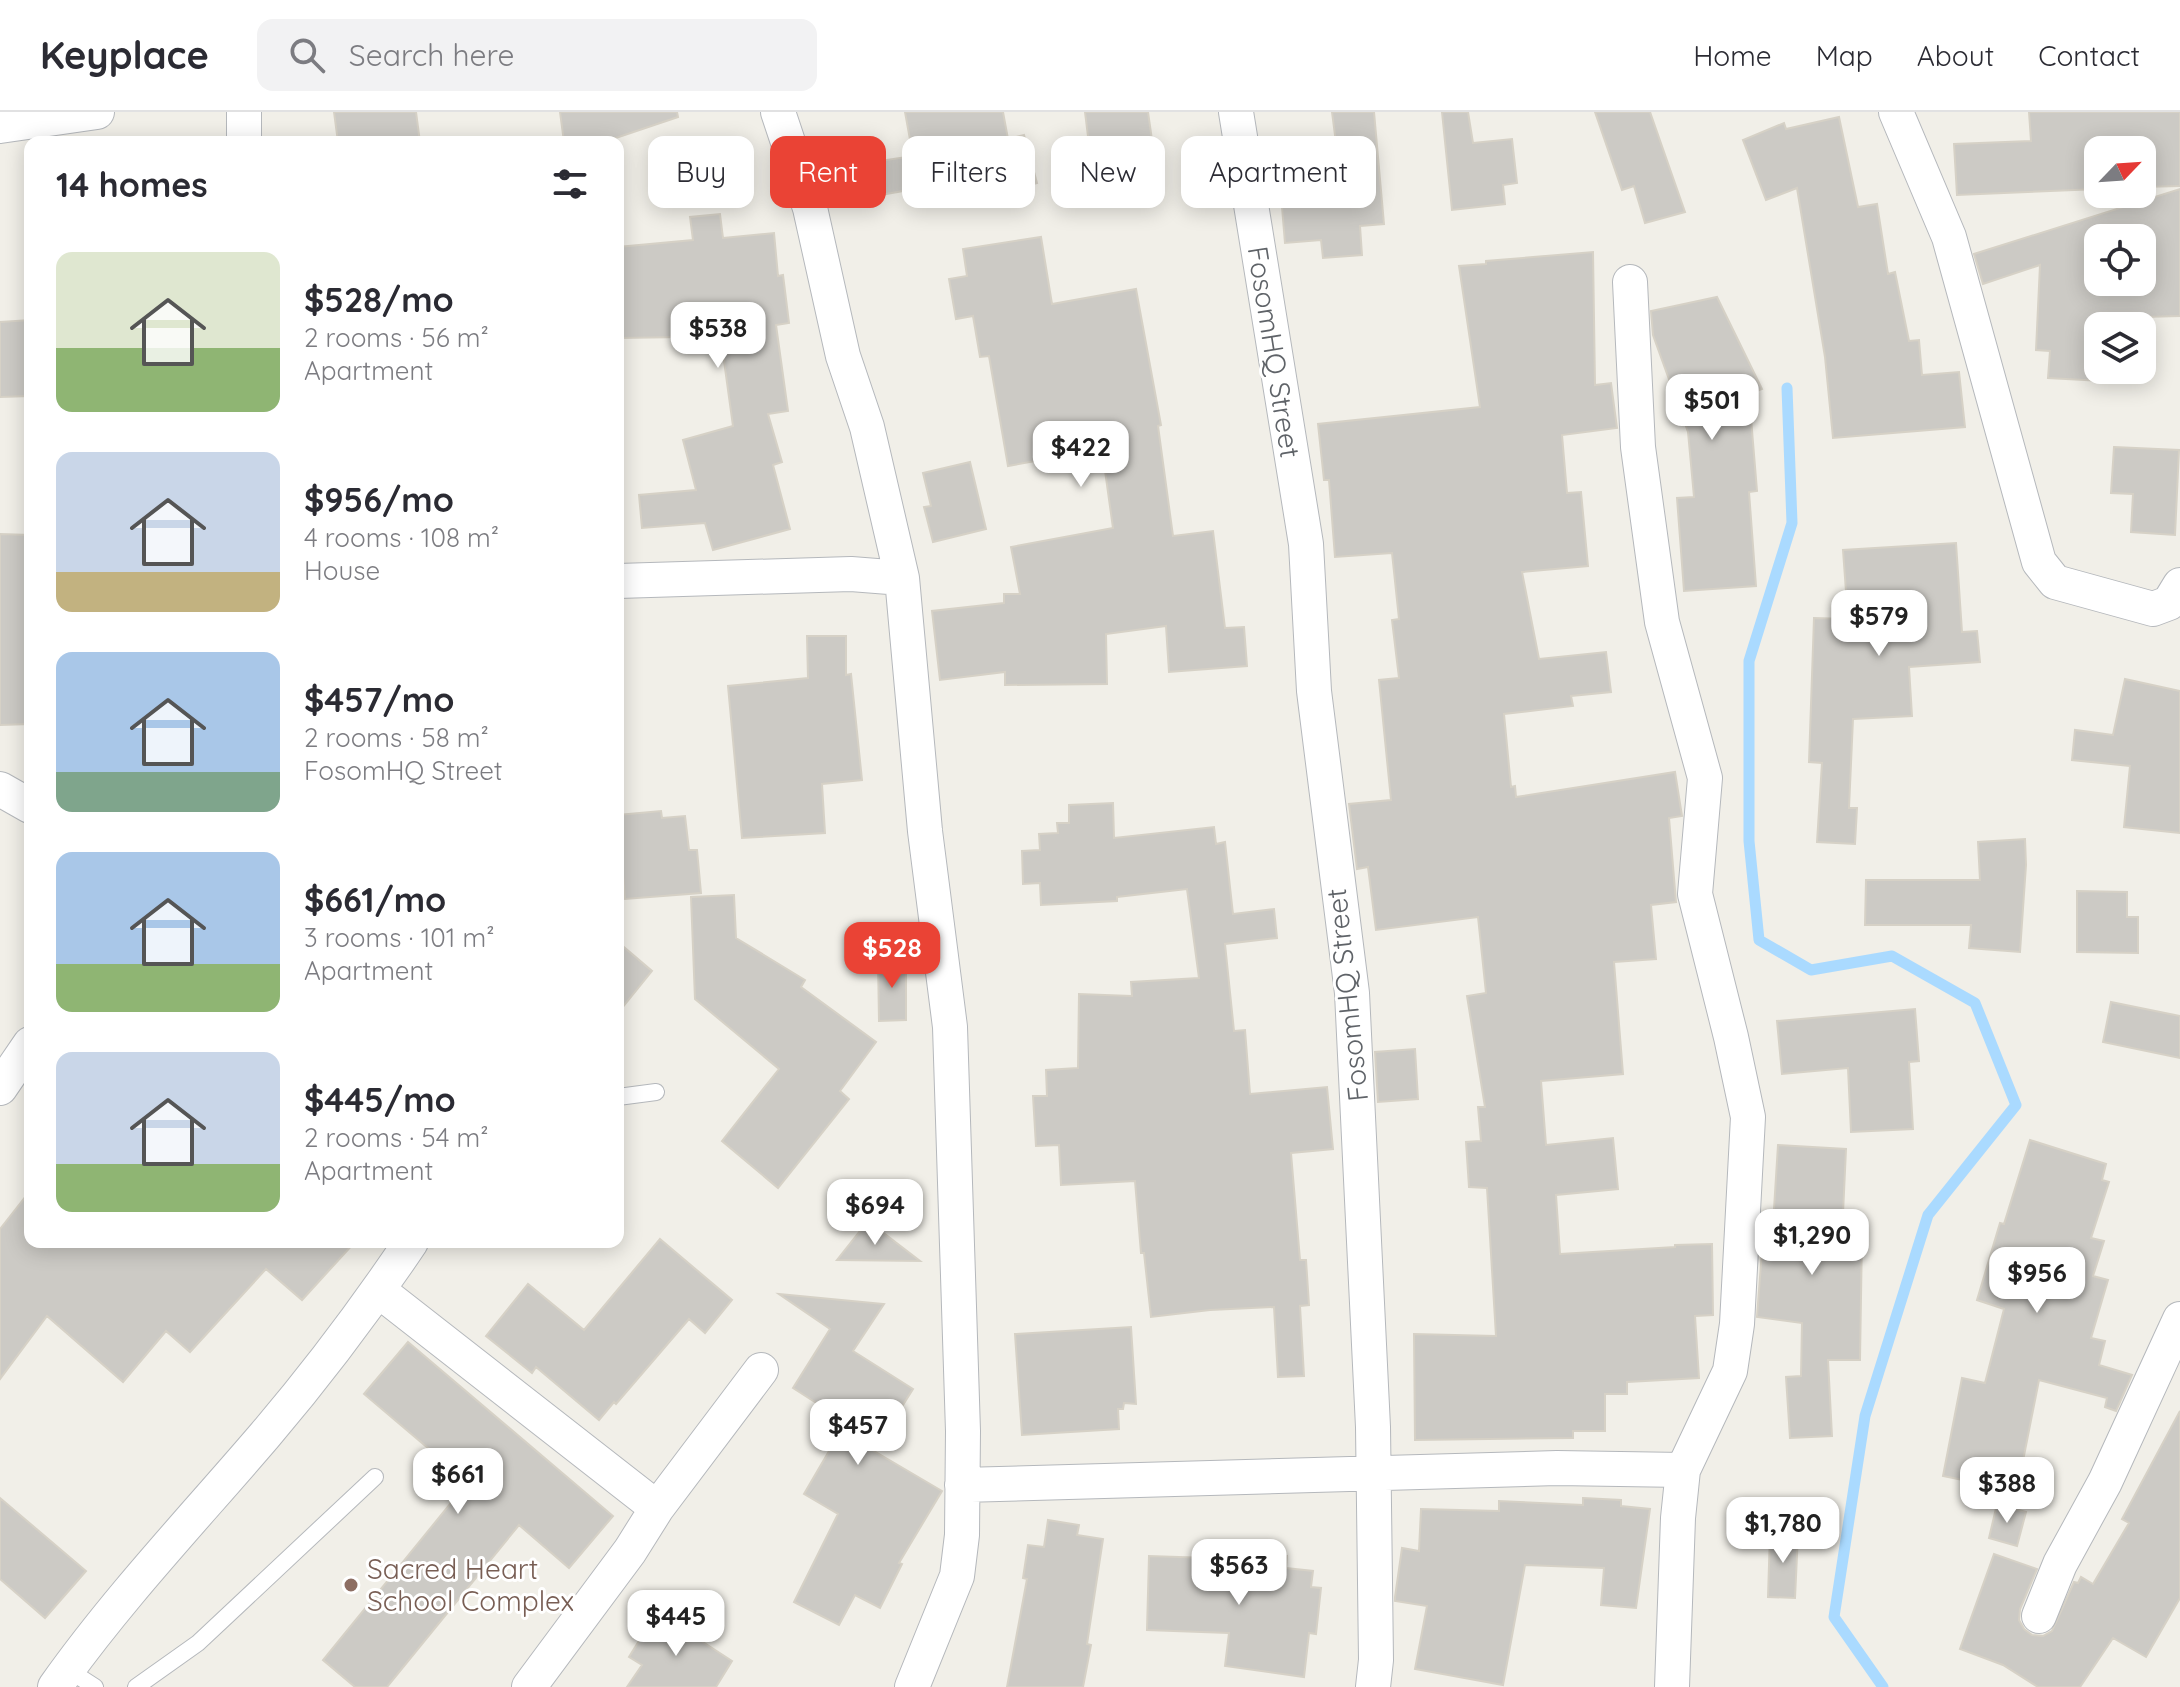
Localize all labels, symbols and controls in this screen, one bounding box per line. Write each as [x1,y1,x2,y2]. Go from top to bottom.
search box [257,19,817,91]
text: Keyplace [40,31,209,79]
icon: search [285,33,329,77]
text: Search here [349,36,514,74]
text: Home [1693,38,1772,73]
text: Map [1816,38,1873,73]
text: About [1917,38,1994,73]
text: Contact [2038,38,2140,73]
chip: Buy [648,136,754,208]
chip: Rent [770,136,886,208]
chip: Filters [902,136,1035,208]
chip: New [1051,136,1165,208]
chip: Apartment [1181,136,1376,208]
north arrow [2084,136,2156,208]
map controls [2084,136,2156,384]
icon: filters [548,162,592,206]
text: 14 homes [56,163,208,206]
button: locate [2084,224,2156,296]
street label: FosomHQ Street [1240,244,1309,460]
text: $528/mo [304,278,454,321]
icon: home [120,284,216,380]
pin: $538 [671,302,765,370]
text: $538 [689,311,747,344]
button: layers [2084,312,2156,384]
text: 2 rooms · 56 m² [304,321,489,354]
text: Apartment [304,354,433,387]
pin: $501 [1665,374,1759,442]
text: $501 [1684,383,1740,416]
pin: $422 [1034,421,1128,489]
text: $422 [1051,430,1111,463]
text: $956/mo [304,478,454,521]
icon: home [120,484,216,580]
text: 4 rooms · 108 m² [304,521,499,554]
text: House [304,554,380,587]
pin: $579 [1832,590,1926,658]
text: $579 [1849,599,1909,632]
text: $457/mo [304,678,454,721]
icon: home [120,684,216,780]
text: 2 rooms · 58 m² [304,721,489,754]
text: FosomHQ Street [304,754,503,787]
text: $661/mo [304,878,446,921]
icon: home [120,884,216,980]
street label: FosomHQ Street [1318,887,1375,1103]
text: 3 rooms · 101 m² [304,921,495,954]
pin: $528 [845,922,939,990]
text: $528 [862,931,922,964]
text: Apartment [304,954,433,987]
text: $445/mo [304,1078,456,1121]
icon: home [120,1084,216,1180]
text: 2 rooms · 54 m² [304,1121,488,1154]
text: Apartment [304,1154,433,1187]
pin: $694 [828,1179,922,1247]
text: $694 [845,1188,905,1221]
pin: $1,290 [1747,1209,1877,1277]
text: $1,290 [1773,1218,1851,1251]
pin: $956 [1990,1247,2084,1315]
text: $956 [2007,1256,2067,1289]
pin: $457 [811,1399,905,1467]
text: $457 [828,1408,888,1441]
pin: $661 [411,1448,505,1516]
text: $661 [431,1457,485,1490]
pin: $388 [1960,1457,2054,1525]
text: $388 [1978,1466,2036,1499]
pin: $1,780 [1718,1497,1848,1565]
text: $1,780 [1744,1506,1822,1539]
pin: $563 [1192,1539,1286,1607]
text: $563 [1210,1548,1268,1581]
place label: Sacred Heart School Complex [367,1551,574,1618]
marker: Sacred Heart School Complex [342,1576,360,1594]
pin: $445 [629,1590,723,1658]
text: $445 [645,1599,707,1632]

